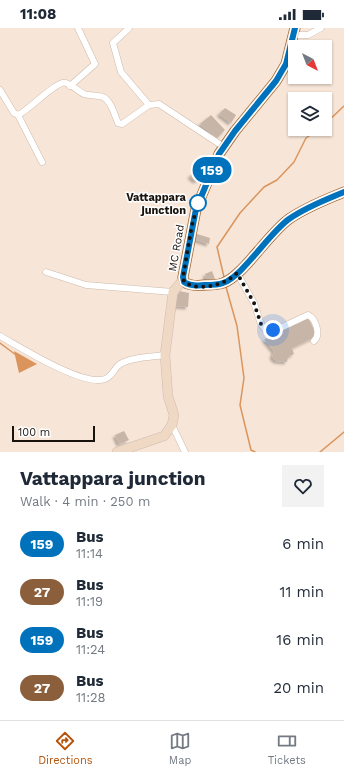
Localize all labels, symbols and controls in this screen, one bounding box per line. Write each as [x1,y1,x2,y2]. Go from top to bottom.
text: 11:08 [20,5,57,23]
north arrow [288,40,332,84]
map controls [288,40,332,136]
button: layers [288,92,332,136]
line badge: 159 [189,157,235,183]
text: 159 [201,162,223,178]
place label: Vattappara junction [126,191,187,217]
marker: Vattappara junction [189,194,207,212]
street label: MC Road [166,224,187,273]
your location [263,320,283,340]
scale bar [12,424,95,443]
text: 100 m [18,426,50,439]
button: heart [282,465,324,507]
text: Vattappara junction [20,467,205,490]
text: Walk · 4 min · 250 m [20,494,150,509]
text: Bus [76,528,104,546]
text: 6 min [282,535,324,553]
text: 159 [31,536,53,552]
text: 11:14 [76,546,103,561]
text: Bus [76,576,104,594]
text: 11 min [280,583,324,601]
text: 27 [34,584,50,600]
text: 11:19 [76,594,103,609]
text: Bus [76,624,104,642]
text: 16 min [276,631,324,649]
text: 159 [31,632,53,648]
text: 11:24 [76,642,105,657]
text: Bus [76,672,104,690]
text: 20 min [273,679,324,697]
text: 27 [34,680,50,696]
text: 11:28 [76,690,106,705]
tab: Directions [38,730,93,767]
tab: Map [169,730,191,767]
tab: Tickets [268,730,306,767]

